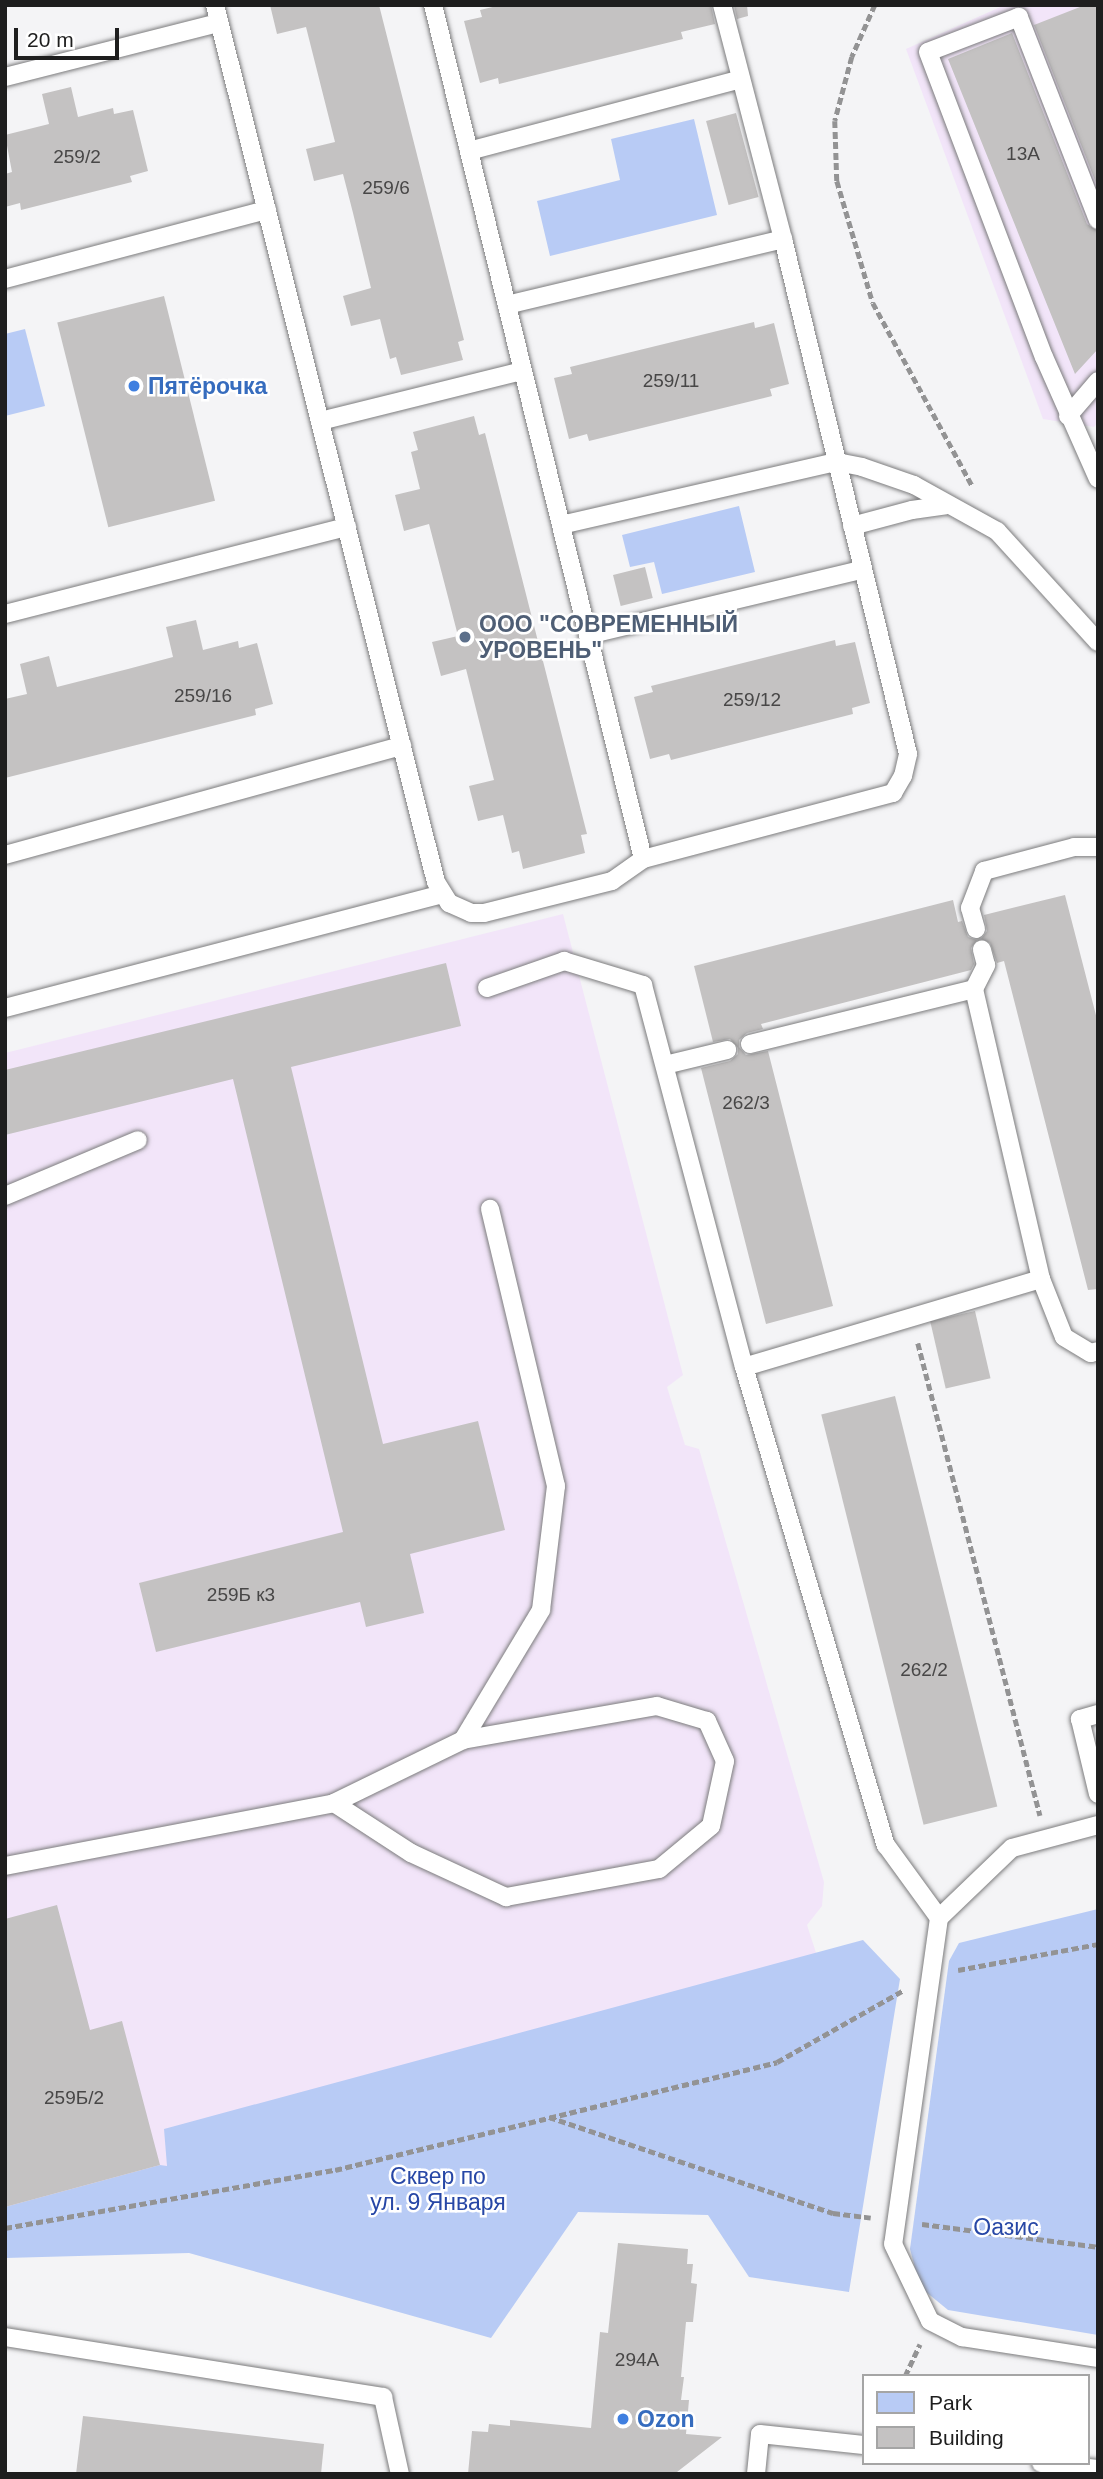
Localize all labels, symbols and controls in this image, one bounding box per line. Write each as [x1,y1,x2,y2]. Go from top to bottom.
scale bar [18,14,122,58]
text: 20 m [27,28,74,51]
house number: 13А [1006,143,1040,165]
house number: 259/2 [53,146,101,168]
house number: 259/6 [362,177,410,199]
house number: 259/11 [643,370,699,392]
place label: Пятёрочка [148,372,267,400]
marker: Пятёрочка [126,378,142,394]
place label: ООО "СОВРЕМЕННЫЙ УРОВЕНЬ" [479,610,738,664]
marker: ООО "СОВРЕМЕННЫЙ УРОВЕНЬ" [457,629,473,645]
house number: 259/16 [174,685,232,707]
house number: 259/12 [723,689,781,711]
house number: 262/3 [722,1092,770,1114]
house number: 259Б к3 [207,1584,275,1606]
house number: 262/2 [900,1659,948,1681]
house number: 259Б/2 [44,2087,104,2109]
park label: Сквер по ул. 9 Января [370,2162,506,2216]
park label: Оазис [973,2213,1039,2241]
house number: 294А [615,2349,659,2371]
legend [862,2374,1089,2465]
text: Park [929,2391,972,2414]
place label: Ozon [637,2405,694,2433]
marker: Ozon [615,2411,631,2427]
text: Building [929,2426,1004,2449]

